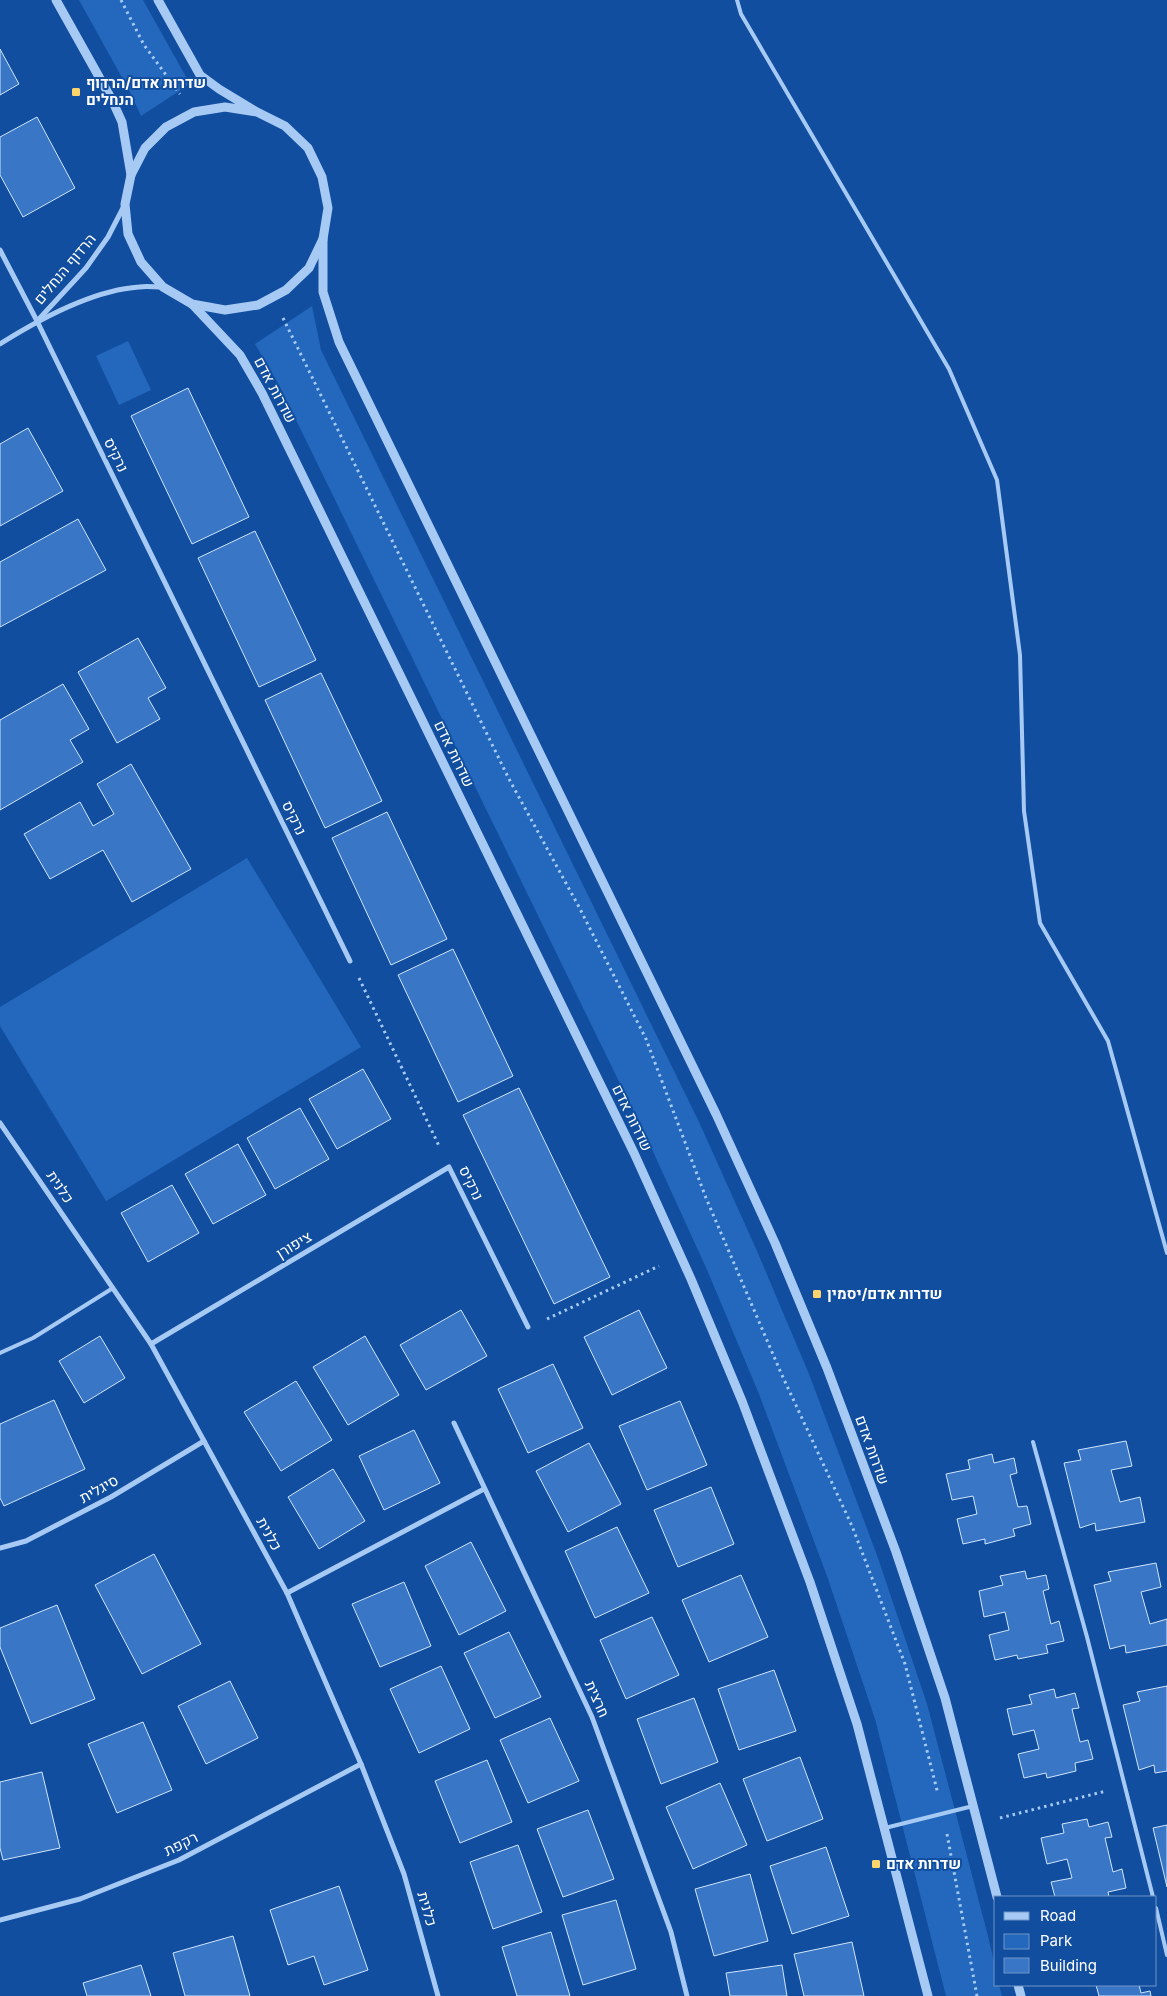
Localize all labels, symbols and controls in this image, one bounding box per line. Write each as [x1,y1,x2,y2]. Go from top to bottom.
place label: שדרות אדם/הרדוף הנחלים [86,73,206,109]
marker: שדרות אדם/הרדוף הנחלים [70,86,82,98]
street label: הרדוף הנחלים [29,229,100,308]
street label: שדרות אדם [250,353,301,426]
street label: נרקיס [100,434,133,475]
street label: שדרות אדם [430,717,479,790]
street label: נרקיס [278,797,311,838]
street label: שדרות אדם [608,1081,657,1154]
street label: נרקיס [455,1162,488,1203]
street label: כלנית [43,1167,78,1207]
street label: ציפורן [272,1227,315,1263]
place label: שדרות אדם/יסמין [827,1284,942,1303]
marker: שדרות אדם/יסמין [811,1288,823,1300]
street label: שדרות אדם [851,1413,894,1487]
street label: סיגלית [76,1470,122,1507]
street label: כלנית [253,1514,286,1554]
street label: חרצית [581,1677,614,1720]
street label: רקפת [161,1827,201,1860]
place label: שדרות אדם [886,1854,961,1873]
marker: שדרות אדם [870,1858,882,1870]
street label: כלנית [414,1889,441,1928]
legend [994,1896,1157,1986]
text: Road [1040,1906,1076,1925]
text: Park [1040,1931,1073,1950]
text: Building [1040,1956,1097,1975]

